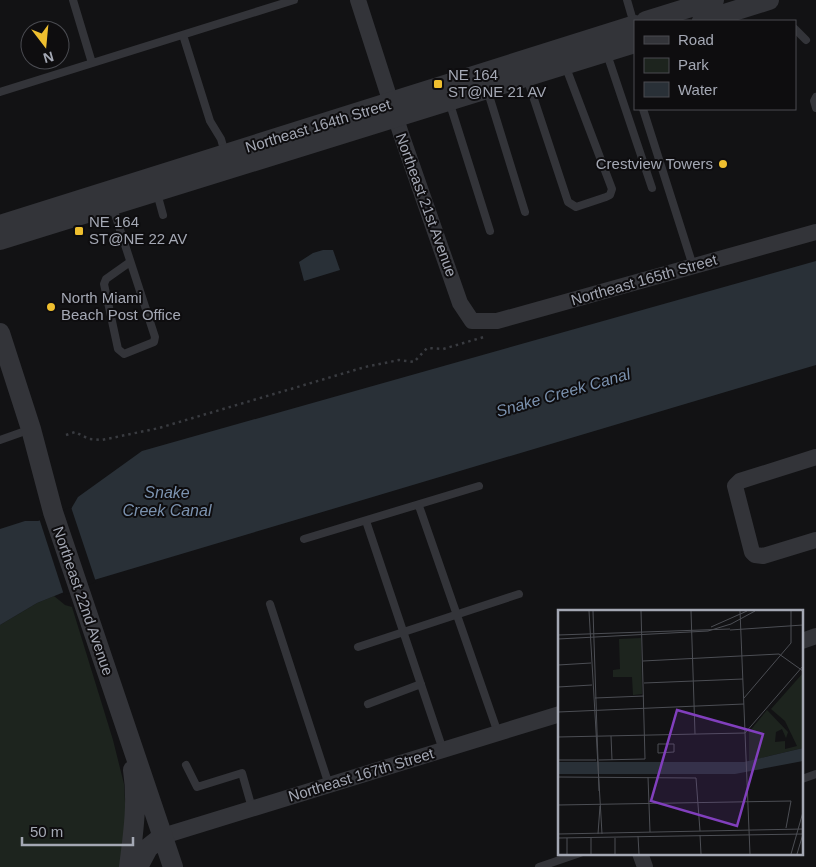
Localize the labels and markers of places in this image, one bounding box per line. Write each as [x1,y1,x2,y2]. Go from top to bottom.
place label: NE 164 ST@NE 21 AV [448,66,546,100]
marker: NE 164 ST@NE 21 AV [432,78,444,90]
place label: Crestview Towers [596,155,713,172]
marker: Crestview Towers [717,158,729,170]
place label: NE 164 ST@NE 22 AV [89,213,187,247]
marker: NE 164 ST@NE 22 AV [73,225,85,237]
place label: North Miami Beach Post Office [61,289,181,323]
marker: North Miami Beach Post Office [45,301,57,313]

